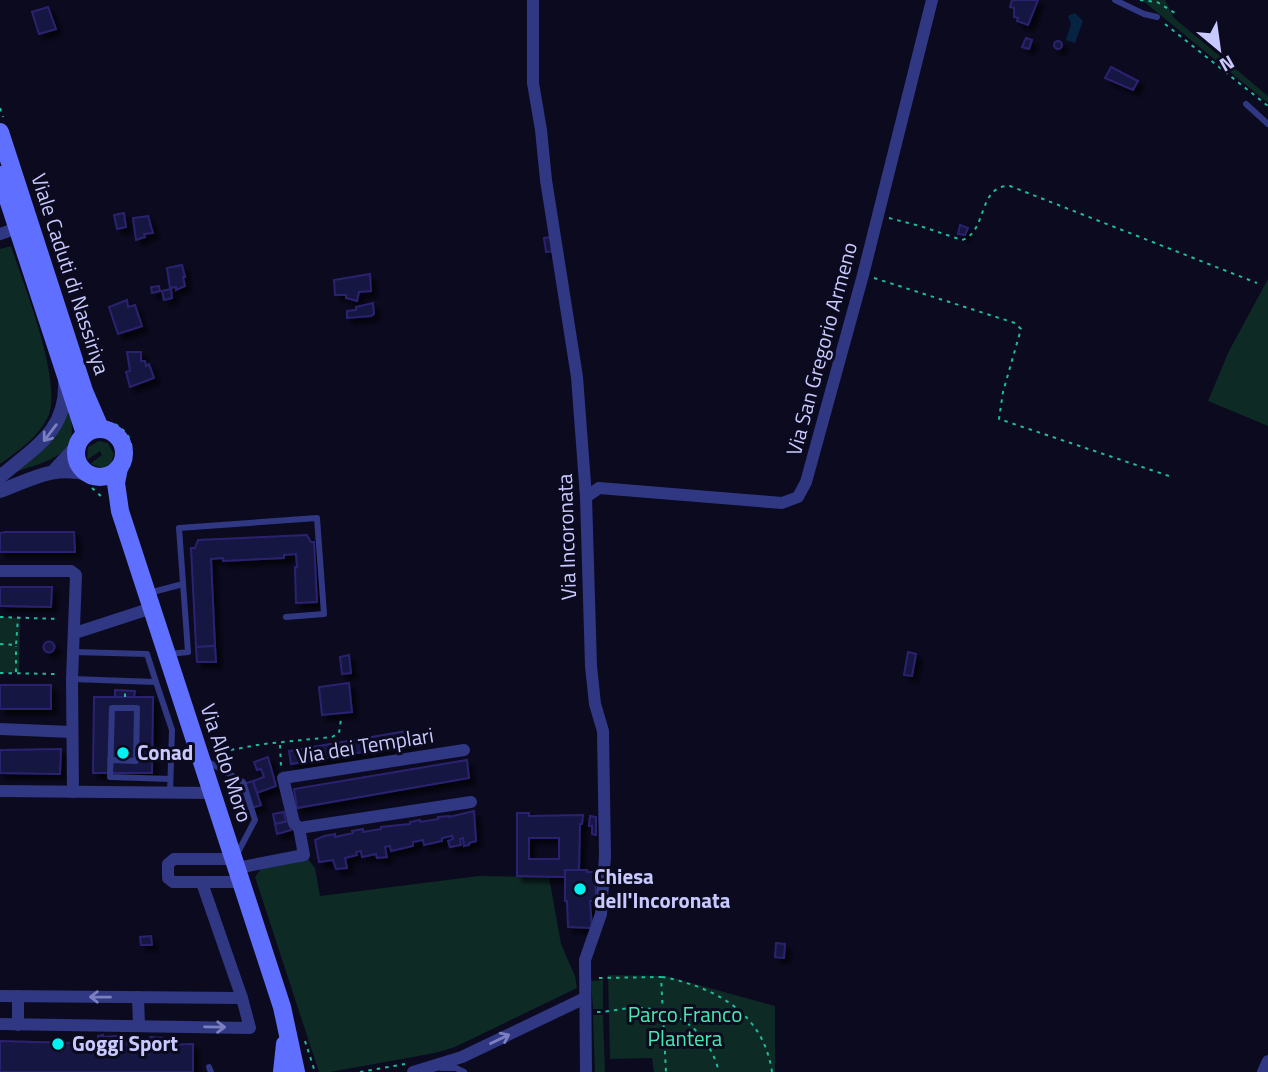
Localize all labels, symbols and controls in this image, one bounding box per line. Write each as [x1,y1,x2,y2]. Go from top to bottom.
north arrow [1184,14,1254,84]
text: N [1215,48,1240,80]
street label: Viale Caduti di Nassiriya [23,169,119,379]
street label: Via San Gregorio Armeno [777,238,865,459]
one-way arrow [42,423,57,442]
street label: Via Incoronata [548,473,584,601]
street label: Via Aldo Moro [193,699,261,826]
street label: Via dei Templari [294,718,436,772]
place label: Conad [137,736,193,768]
marker: Conad [115,745,131,761]
place label: Chiesa dell'Incoronata [594,860,731,916]
marker: Chiesa dell'Incoronata [572,881,588,897]
one-way arrow [89,990,112,1004]
park label: Parco Franco Plantera [628,998,742,1054]
one-way arrow [203,1020,226,1034]
place label: Goggi Sport [72,1027,178,1059]
one-way arrow [489,1032,510,1046]
marker: Goggi Sport [50,1036,66,1052]

